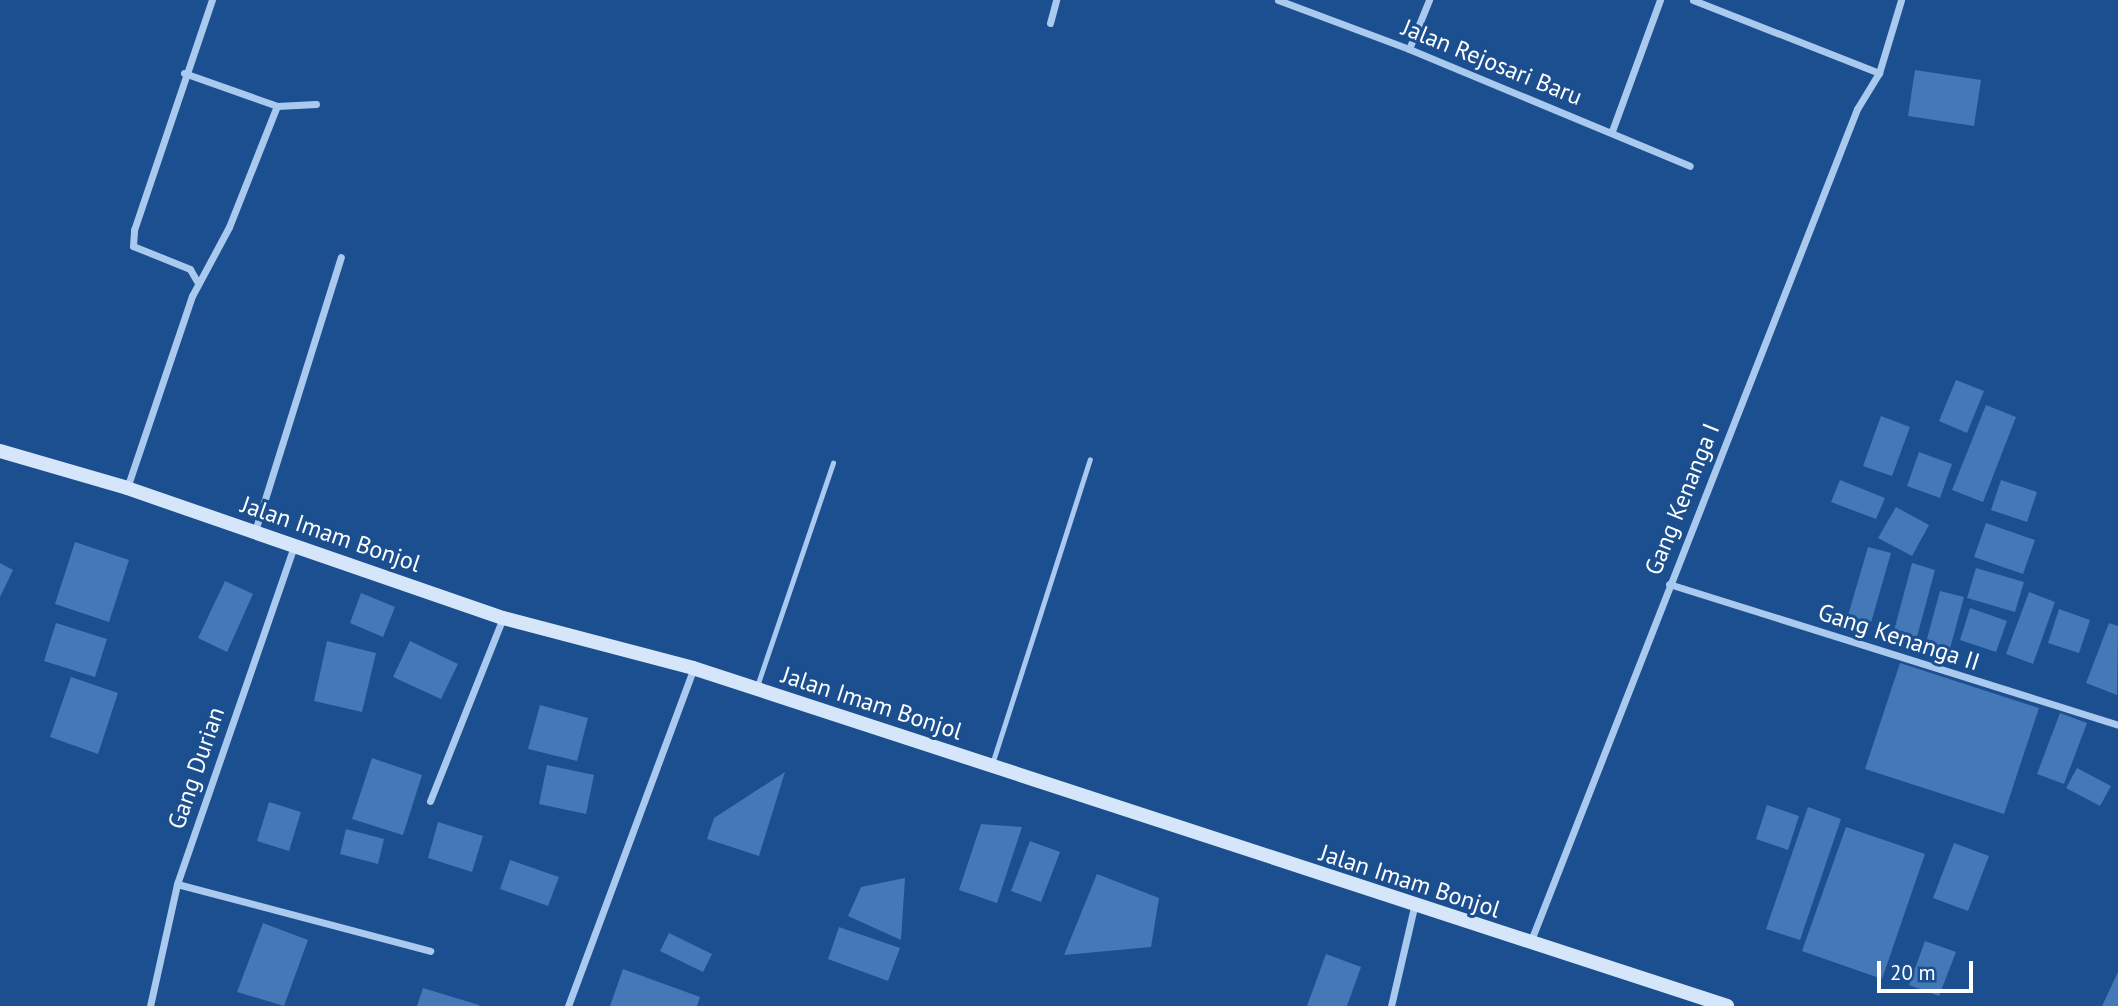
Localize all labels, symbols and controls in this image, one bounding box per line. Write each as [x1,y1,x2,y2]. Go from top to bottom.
street label: Jalan Rejosari Baru [1398,13,1586,111]
street label: Gang Kenanga I [1638,419,1726,579]
street label: Jalan Imam Bonjol [237,490,425,578]
street label: Gang Kenanga II [1815,597,1983,677]
street label: Jalan Imam Bonjol [778,660,966,746]
street label: Gang Durian [162,703,230,833]
street label: Jalan Imam Bonjol [1316,838,1504,924]
scale bar [1880,946,1976,990]
text: 20 m [1890,959,1936,986]

